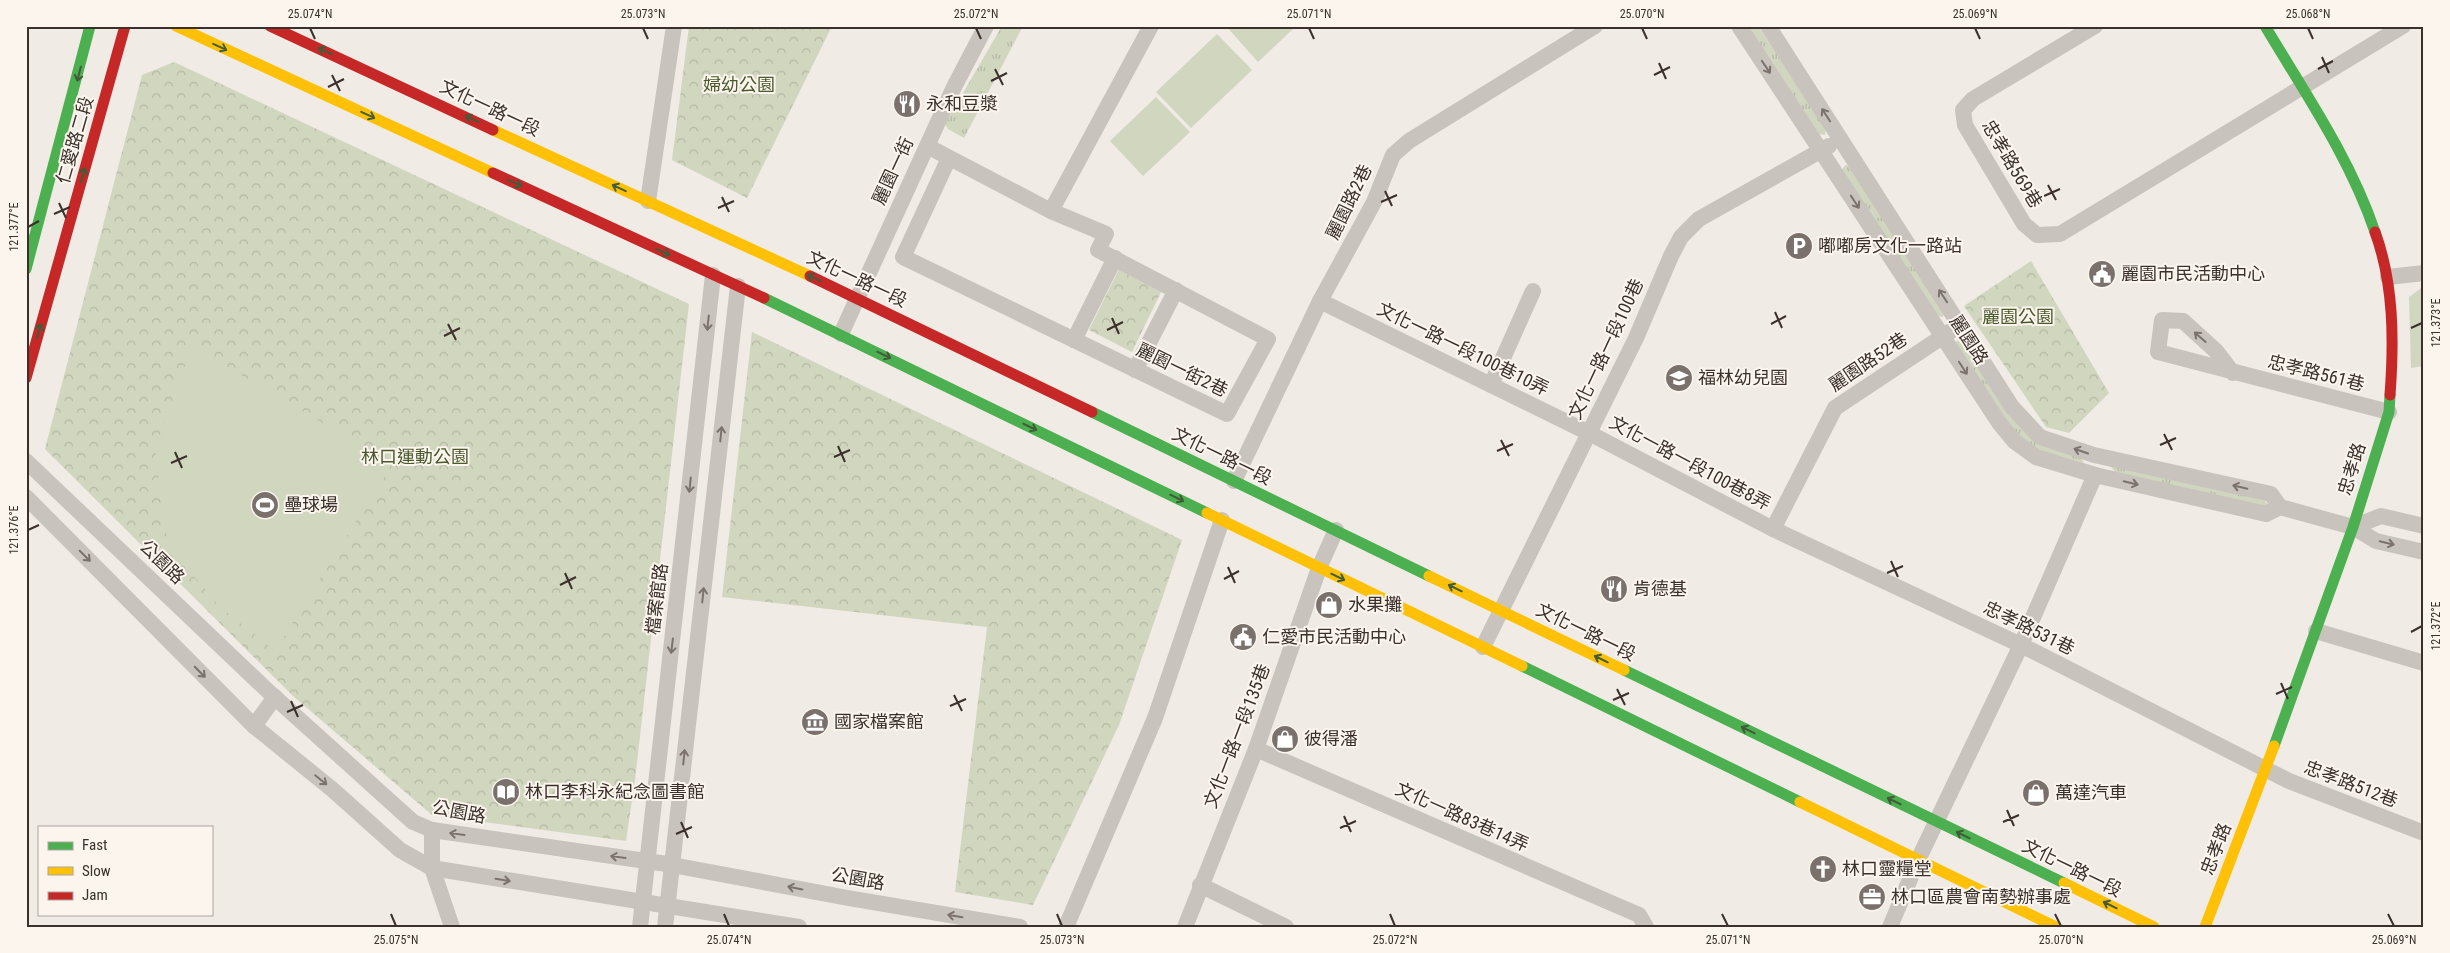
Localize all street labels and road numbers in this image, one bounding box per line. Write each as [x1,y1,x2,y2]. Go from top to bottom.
street label: 文化一路一段 [437,75,544,140]
street label: 仁愛路二段 [52,94,97,186]
street label: 忠孝路569巷 [1978,116,2047,211]
street label: 麗園一街 [868,134,917,208]
street label: 麗園路2巷 [1321,161,1376,243]
street label: 文化一路一段 [804,246,911,311]
street label: 文化一路一段100巷 [1564,275,1647,422]
street label: 文化一路一段100巷10弄 [1374,298,1553,399]
street label: 麗園路 [1946,311,1993,368]
street label: 麗園路52巷 [1825,328,1911,395]
street label: 麗園一街2巷 [1133,338,1231,401]
street label: 忠孝路561巷 [2266,350,2367,395]
street label: 文化一路一段100巷8弄 [1606,411,1774,514]
street label: 文化一路一段 [1169,422,1275,489]
street label: 忠孝路 [2334,440,2369,498]
street label: 公園路 [136,535,189,588]
street label: 檔案館路 [642,562,671,636]
street label: 忠孝路531巷 [1980,596,2078,659]
street label: 文化一路一段 [1533,598,1639,665]
street label: 文化一路一段135巷 [1199,661,1274,811]
street label: 忠孝路512巷 [2301,756,2401,811]
street label: 文化一路83巷14弄 [1392,778,1532,855]
street label: 公園路 [431,796,488,827]
street label: 忠孝路 [2196,820,2235,878]
street label: 文化一路一段 [2019,834,2125,901]
street label: 公園路 [830,863,886,894]

